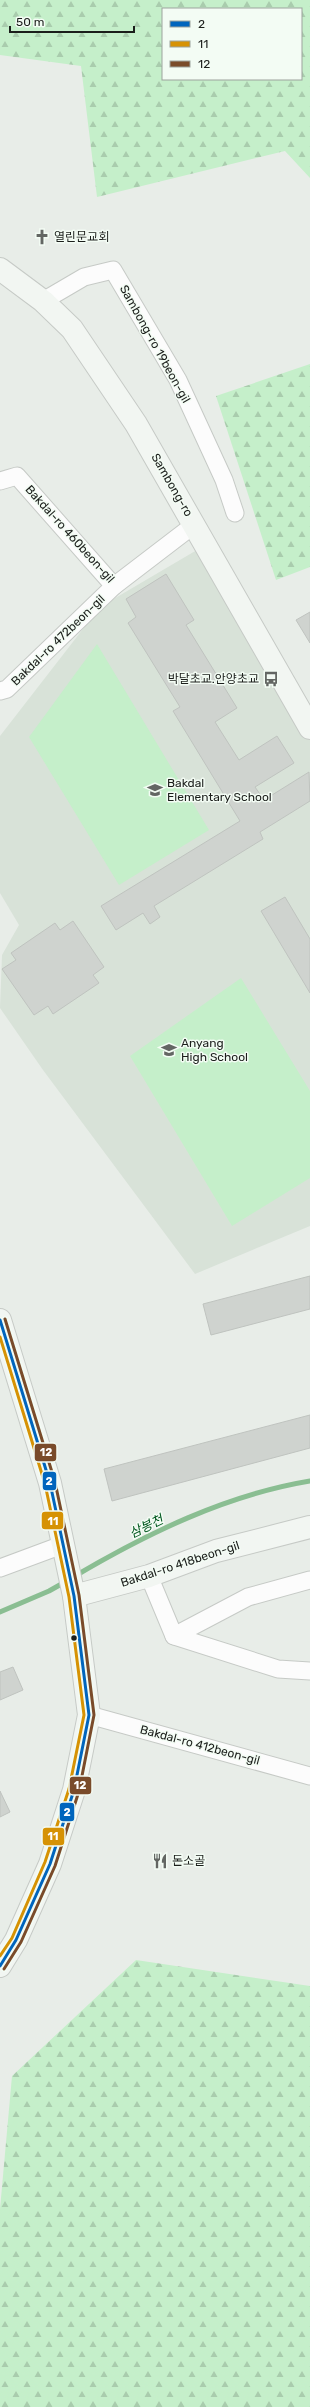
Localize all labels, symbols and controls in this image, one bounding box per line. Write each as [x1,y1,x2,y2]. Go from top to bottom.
scale bar [10,8,134,34]
legend [162,8,302,80]
text: 50 m [16,15,44,29]
text: 2 [198,17,205,31]
text: 11 [198,37,208,51]
text: 12 [198,57,210,71]
church icon: 열린문교회 [33,228,51,246]
place label: 열린문교회 [54,230,109,244]
street label: Sambong-ro 19beon-gil [117,283,193,405]
street label: Sambong-ro [148,451,196,519]
street label: Bakdal-ro 460beon-gil [22,482,118,586]
street label: Bakdal-ro 472beon-gil [8,592,108,688]
bus stop icon: 박달초교.안양초교 [262,670,280,688]
place label: 박달초교.안양초교 [168,672,259,686]
place label: Bakdal Elementary School [167,776,272,804]
school or university icon: Bakdal Elementary School [146,781,164,799]
place label: Anyang High School [181,1036,248,1064]
school or university icon: Anyang High School [160,1041,178,1059]
line badge: 12 [34,1443,57,1462]
text: 12 [40,1446,52,1459]
line badge: 2 [42,1471,57,1491]
text: 2 [45,1475,53,1488]
line badge: 11 [41,1511,64,1530]
water label: 삼봉천 [127,1511,167,1541]
text: 11 [48,1515,58,1528]
street label: Bakdal-ro 418beon-gil [119,1538,241,1590]
unlabelled marker [69,1633,79,1643]
street label: Bakdal-ro 412beon-gil [139,1722,262,1768]
line badge: 12 [69,1776,92,1795]
text: 12 [74,1779,86,1792]
line badge: 2 [59,1802,75,1822]
text: 2 [63,1806,71,1819]
line badge: 11 [42,1827,65,1846]
text: 11 [48,1830,58,1843]
restaurant icon: 돈소골 [151,1852,169,1870]
place label: 돈소골 [172,1854,205,1868]

